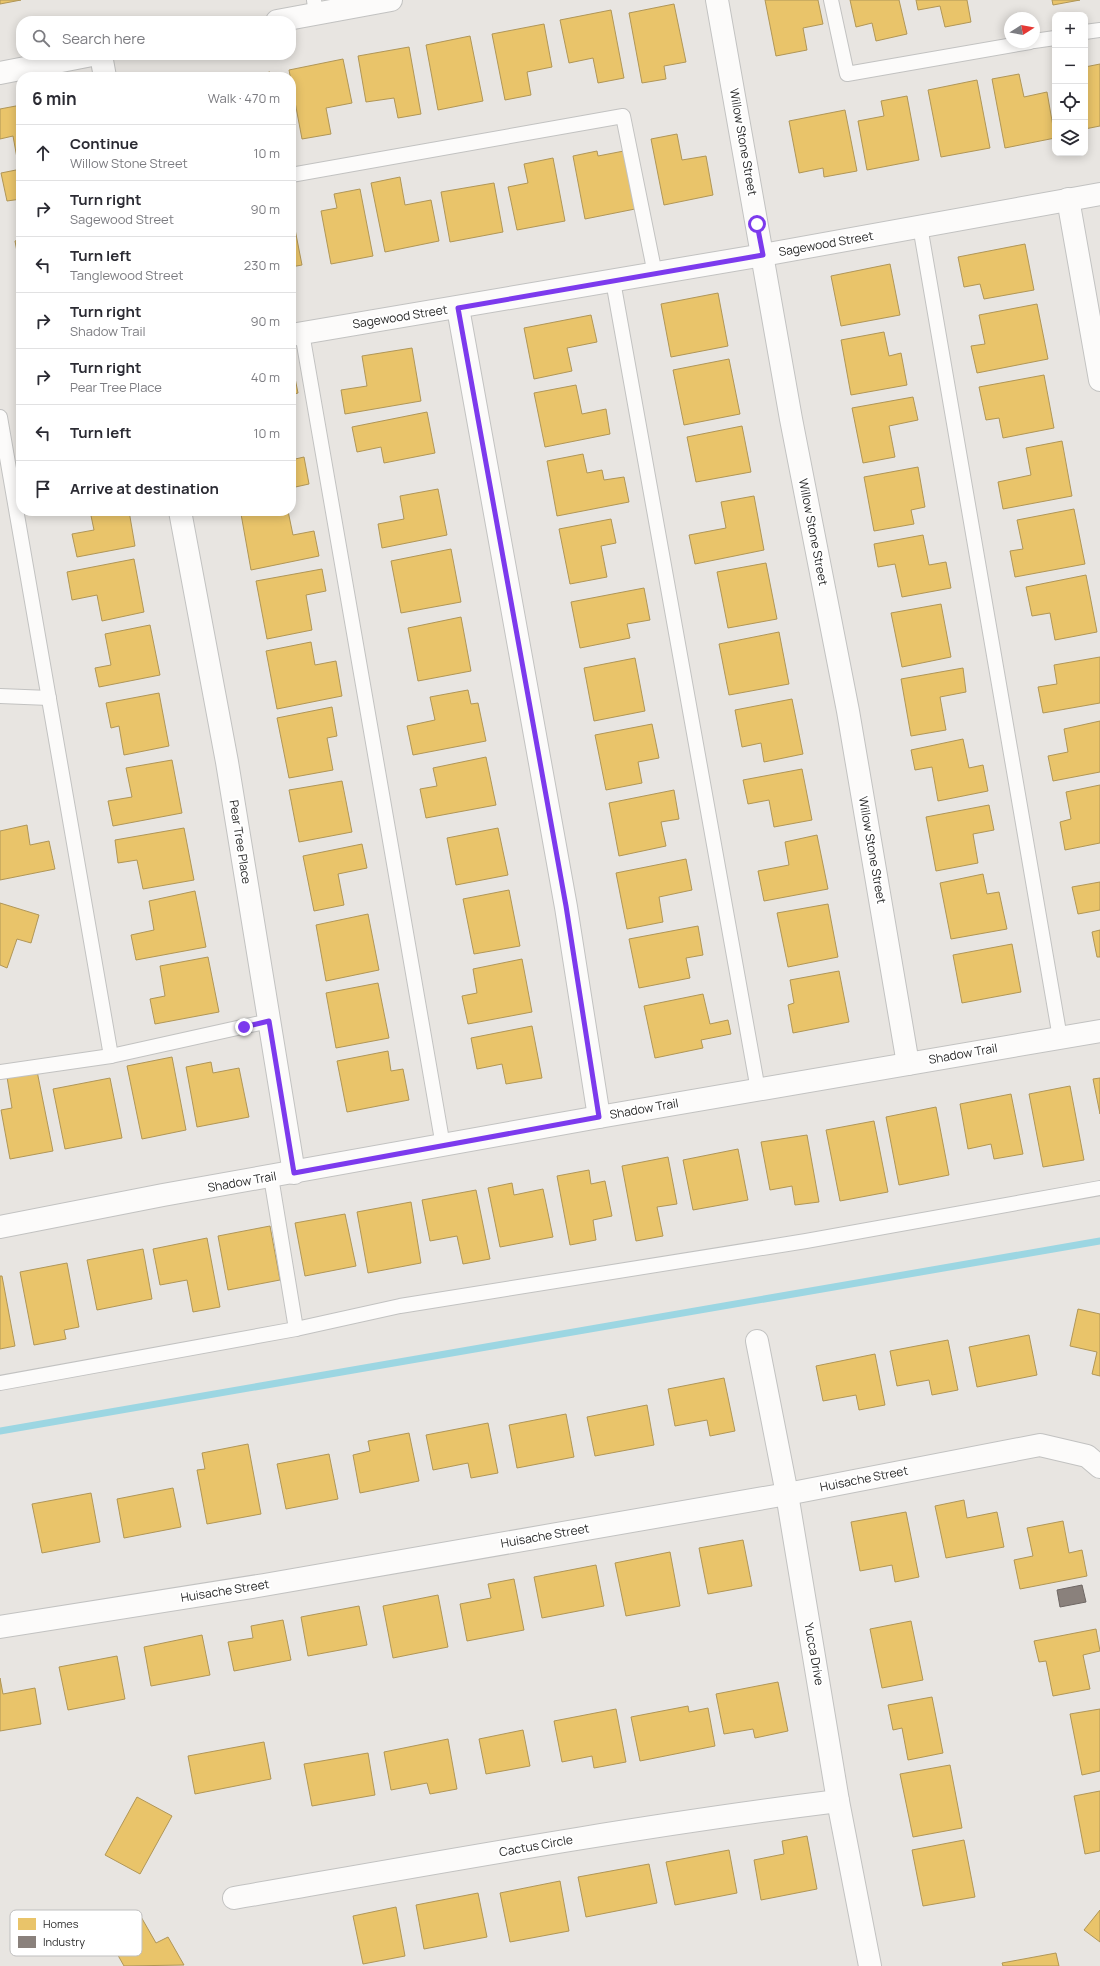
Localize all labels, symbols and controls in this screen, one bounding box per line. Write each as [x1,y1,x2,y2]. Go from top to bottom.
north arrow [1004,12,1040,48]
map controls [1052,12,1088,156]
button: + [1052,12,1088,48]
search box [16,16,296,60]
icon: search [30,27,52,49]
text: Search here [62,28,145,49]
button: − [1052,48,1088,84]
button: locate [1052,84,1088,120]
text: 6 min [32,87,77,110]
street label: Willow Stone Street [726,87,761,197]
text: Walk · 470 m [208,89,280,107]
button: layers [1052,120,1088,156]
text: Continue [70,133,138,154]
icon: ahead [32,142,54,164]
text: 10 m [253,144,280,162]
text: Willow Stone Street [70,154,188,172]
text: Turn right [70,189,141,210]
icon: right [32,198,54,220]
text: 90 m [250,200,280,218]
text: Sagewood Street [70,210,174,228]
route start [748,215,766,233]
street label: Sagewood Street [777,227,875,260]
text: Turn left [70,245,132,266]
icon: left [32,254,54,276]
text: 230 m [244,256,280,274]
text: Tanglewood Street [70,266,183,284]
text: Turn right [70,301,141,322]
street label: Sagewood Street [351,301,449,332]
icon: right [32,310,54,332]
text: 90 m [250,312,280,330]
text: Shadow Trail [70,322,146,340]
text: Turn right [70,357,141,378]
icon: right [32,366,54,388]
text: 40 m [251,368,280,386]
text: Pear Tree Place [70,378,162,396]
icon: left [32,422,54,444]
text: Turn left [70,422,132,443]
text: 10 m [253,424,280,442]
street label: Willow Stone Street [795,477,832,587]
icon: arrive [32,478,54,500]
text: Arrive at destination [70,478,219,499]
street label: Willow Stone Street [855,795,890,905]
street label: Pear Tree Place [225,799,256,885]
route end [235,1018,253,1036]
street label: Shadow Trail [927,1039,999,1068]
street label: Shadow Trail [608,1094,680,1123]
street label: Shadow Trail [206,1167,278,1196]
street label: Huisache Street [818,1462,910,1495]
street label: Huisache Street [499,1519,591,1552]
street label: Huisache Street [179,1575,271,1606]
street label: Yucca Drive [801,1621,828,1687]
street label: Cactus Circle [498,1831,574,1860]
legend [10,1910,142,1956]
text: Homes [43,1916,79,1931]
text: Industry [43,1934,85,1949]

